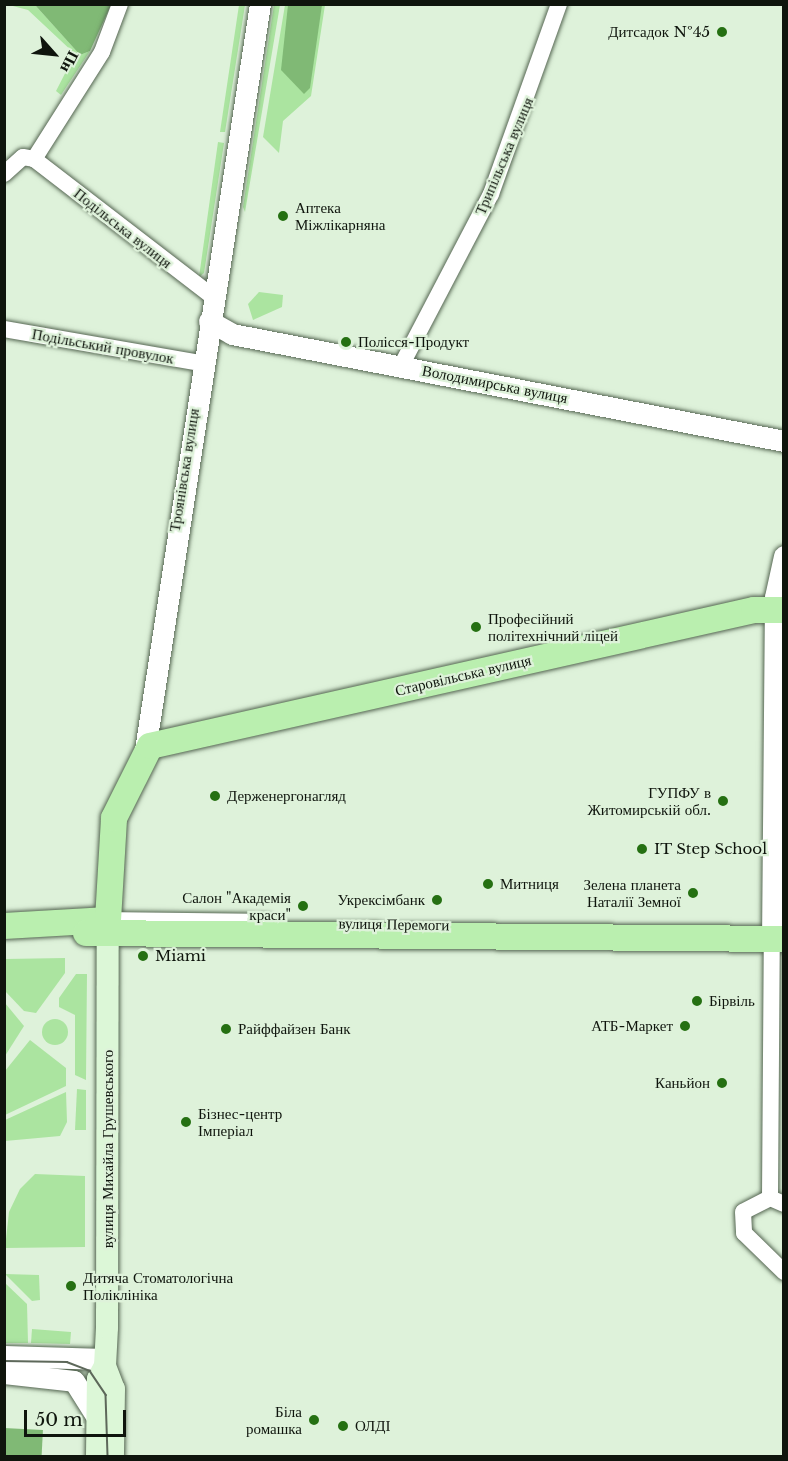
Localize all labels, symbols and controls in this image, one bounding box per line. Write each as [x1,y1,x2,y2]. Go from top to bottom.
place label: Дитсадок №45 [608,23,710,41]
north arrow [24,24,84,84]
marker: Дитсадок №45 [715,25,729,39]
text: Пн [56,48,84,76]
street label: Трипільська вулиця [471,94,537,218]
street label: Подільська вулиця [70,184,176,272]
place label: Аптека Міжлікарняна [295,198,385,233]
marker: Аптека Міжлікарняна [276,209,290,223]
street label: Подільський провулок [31,325,175,367]
place label: Полісся-Продукт [358,333,469,351]
marker: Полісся-Продукт [339,335,353,349]
street label: Володимирська вулиця [421,361,569,407]
street label: Троянівська вулиця [165,407,203,533]
place label: Професійний політехнічний ліцей [488,609,618,644]
marker: Професійний політехнічний ліцей [469,620,483,634]
street label: Старовільська вулиця [393,651,533,699]
place label: ГУПФУ в Житомирській обл. [587,783,711,818]
place label: Держенергонагляд [227,787,346,805]
marker: Держенергонагляд [208,789,222,803]
marker: ГУПФУ в Житомирській обл. [716,794,730,808]
place label: IT Step School [654,840,767,858]
marker: IT Step School [635,842,649,856]
place label: Митниця [500,875,559,893]
place label: Зелена планета Наталії Земної [583,875,681,910]
marker: Митниця [481,877,495,891]
marker: Зелена планета Наталії Земної [686,886,700,900]
place label: Салон "Академія краси" [182,888,291,923]
place label: Укрексімбанк [337,891,425,909]
marker: Укрексімбанк [430,893,444,907]
marker: Салон "Академія краси" [296,899,310,913]
street label: вулиця Перемоги [338,914,450,934]
place label: Miami [155,947,206,965]
marker: Miami [136,949,150,963]
place label: Бірвіль [709,992,755,1010]
marker: Бірвіль [690,994,704,1008]
place label: АТБ-Маркет [591,1017,673,1035]
marker: АТБ-Маркет [678,1019,692,1033]
place label: Райффайзен Банк [238,1020,351,1038]
marker: Райффайзен Банк [219,1022,233,1036]
street label: вулиця Михайла Грушевського [99,1050,117,1248]
place label: Каньйон [655,1074,710,1092]
marker: Каньйон [715,1076,729,1090]
place label: Бізнес-центр Імперіал [198,1104,282,1139]
marker: Бізнес-центр Імперіал [179,1115,193,1129]
place label: Дитяча Стоматологічна Поліклініка [83,1268,233,1303]
marker: Дитяча Стоматологічна Поліклініка [64,1279,78,1293]
scale bar [27,1398,129,1436]
place label: Біла ромашка [246,1402,302,1437]
text: 50 m [35,1409,83,1431]
marker: Біла ромашка [307,1413,321,1427]
place label: ОЛДІ [355,1417,390,1435]
marker: ОЛДІ [336,1419,350,1433]

